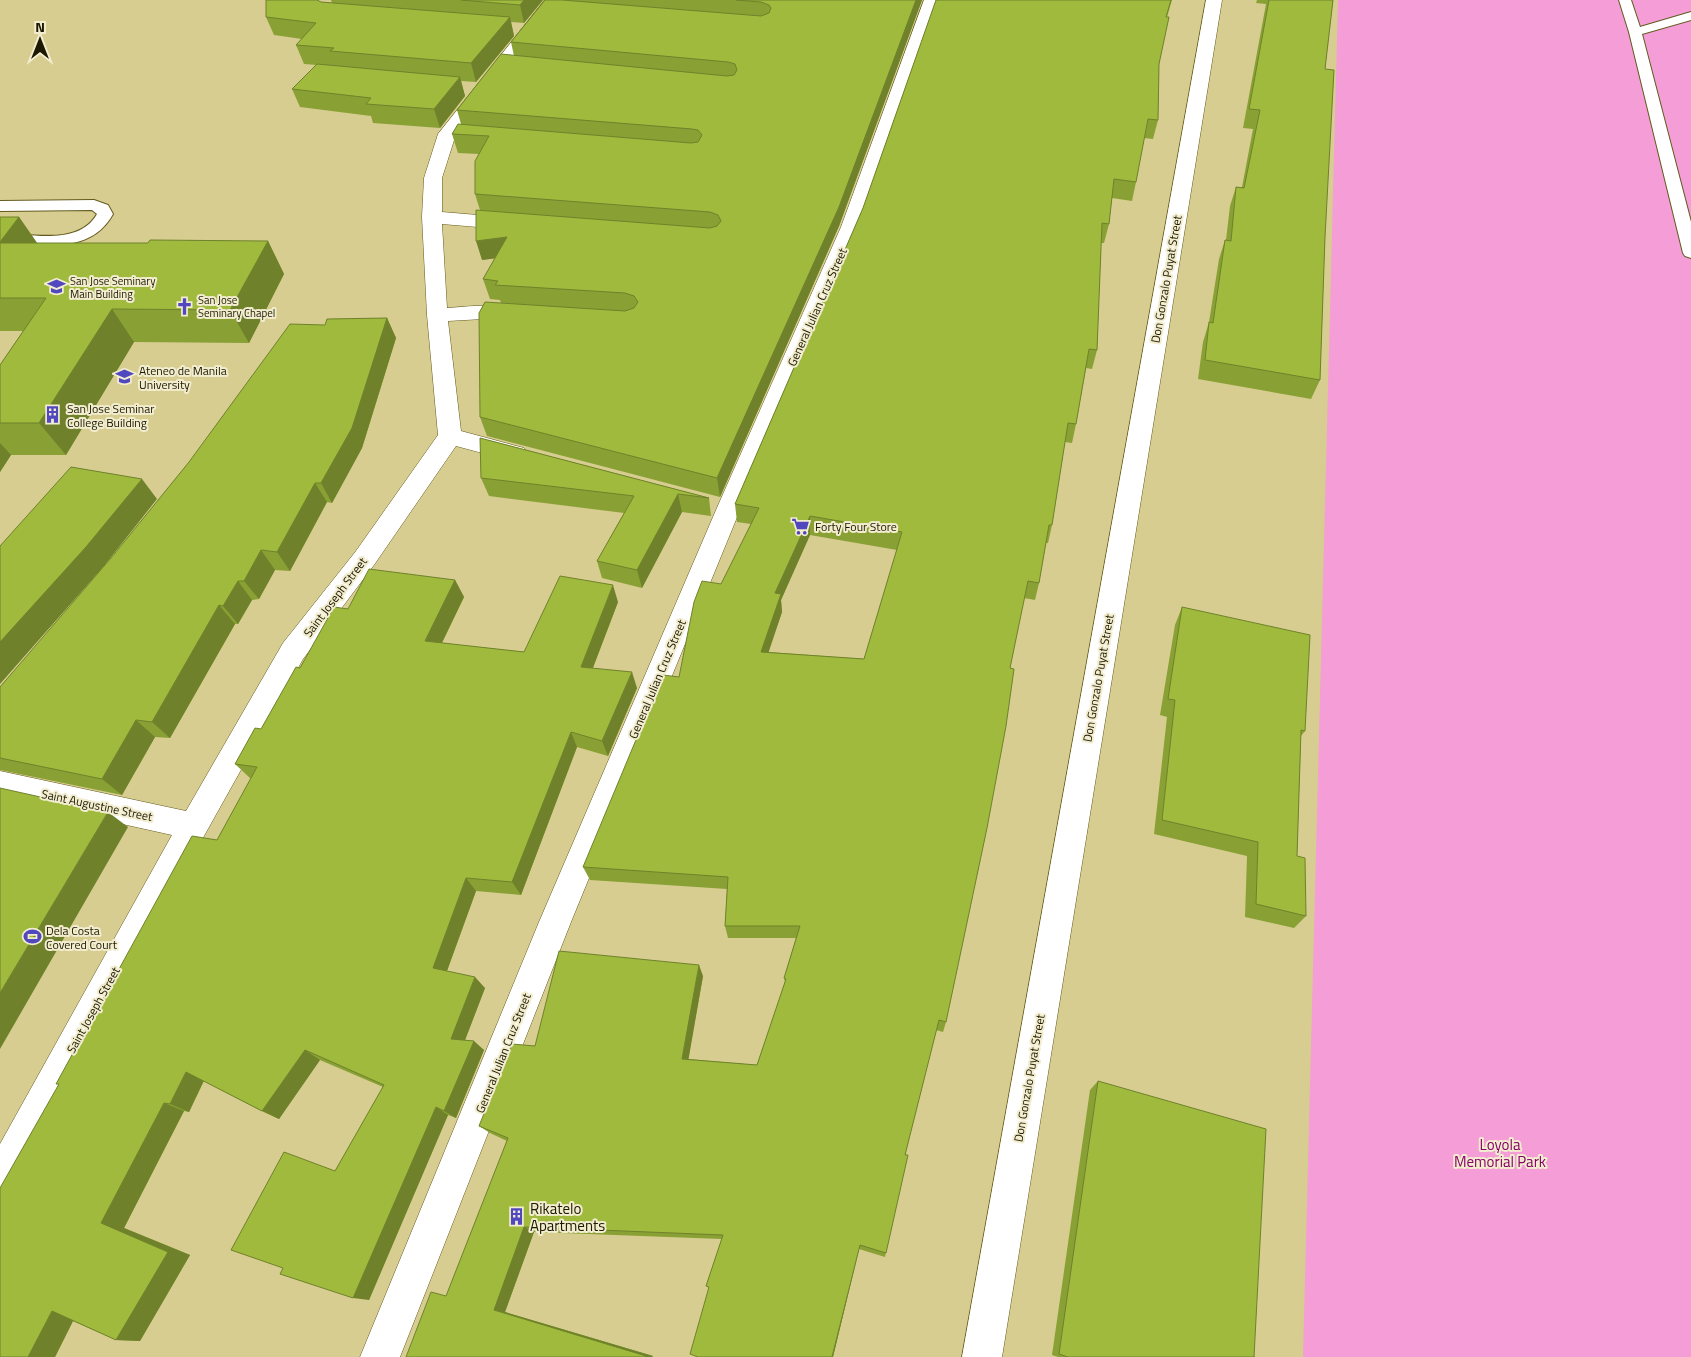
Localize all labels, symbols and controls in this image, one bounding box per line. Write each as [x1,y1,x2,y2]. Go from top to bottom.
north arrow [15,15,65,65]
text: N [35,16,45,37]
street label: Don Gonzalo Puyat Street [1145,213,1187,344]
street label: General Julian Cruz Street [782,244,852,369]
place label: San Jose Seminary Main Building [70,273,156,302]
school or university icon: San Jose Seminary Main Building [46,277,66,297]
place label: San Jose Seminary Chapel [198,292,275,321]
church icon: San Jose Seminary Chapel [174,296,194,316]
place label: Ateneo de Manila University [139,361,227,394]
school or university icon: Ateneo de Manila University [115,367,135,387]
place label: San Jose Seminar College Building [67,399,154,432]
building icon: San Jose Seminar College Building [43,405,63,425]
supermarket icon: Forty Four Store [791,516,811,536]
place label: Forty Four Store [815,517,897,536]
street label: Saint Joseph Street [298,552,372,641]
street label: Don Gonzalo Puyat Street [1077,612,1119,743]
street label: General Julian Cruz Street [623,616,691,742]
street label: Saint Augustine Street [40,784,155,826]
place label: Dela Costa Covered Court [46,921,118,954]
sports icon: Dela Costa Covered Court [22,927,42,947]
street label: Saint Joseph Street [61,963,125,1057]
street label: General Julian Cruz Street [470,989,536,1116]
street label: Don Gonzalo Puyat Street [1008,1012,1050,1143]
park label: Loyola Memorial Park [1454,1133,1546,1173]
place label: Rikatelo Apartments [530,1197,605,1237]
building icon: Rikatelo Apartments [506,1207,526,1227]

